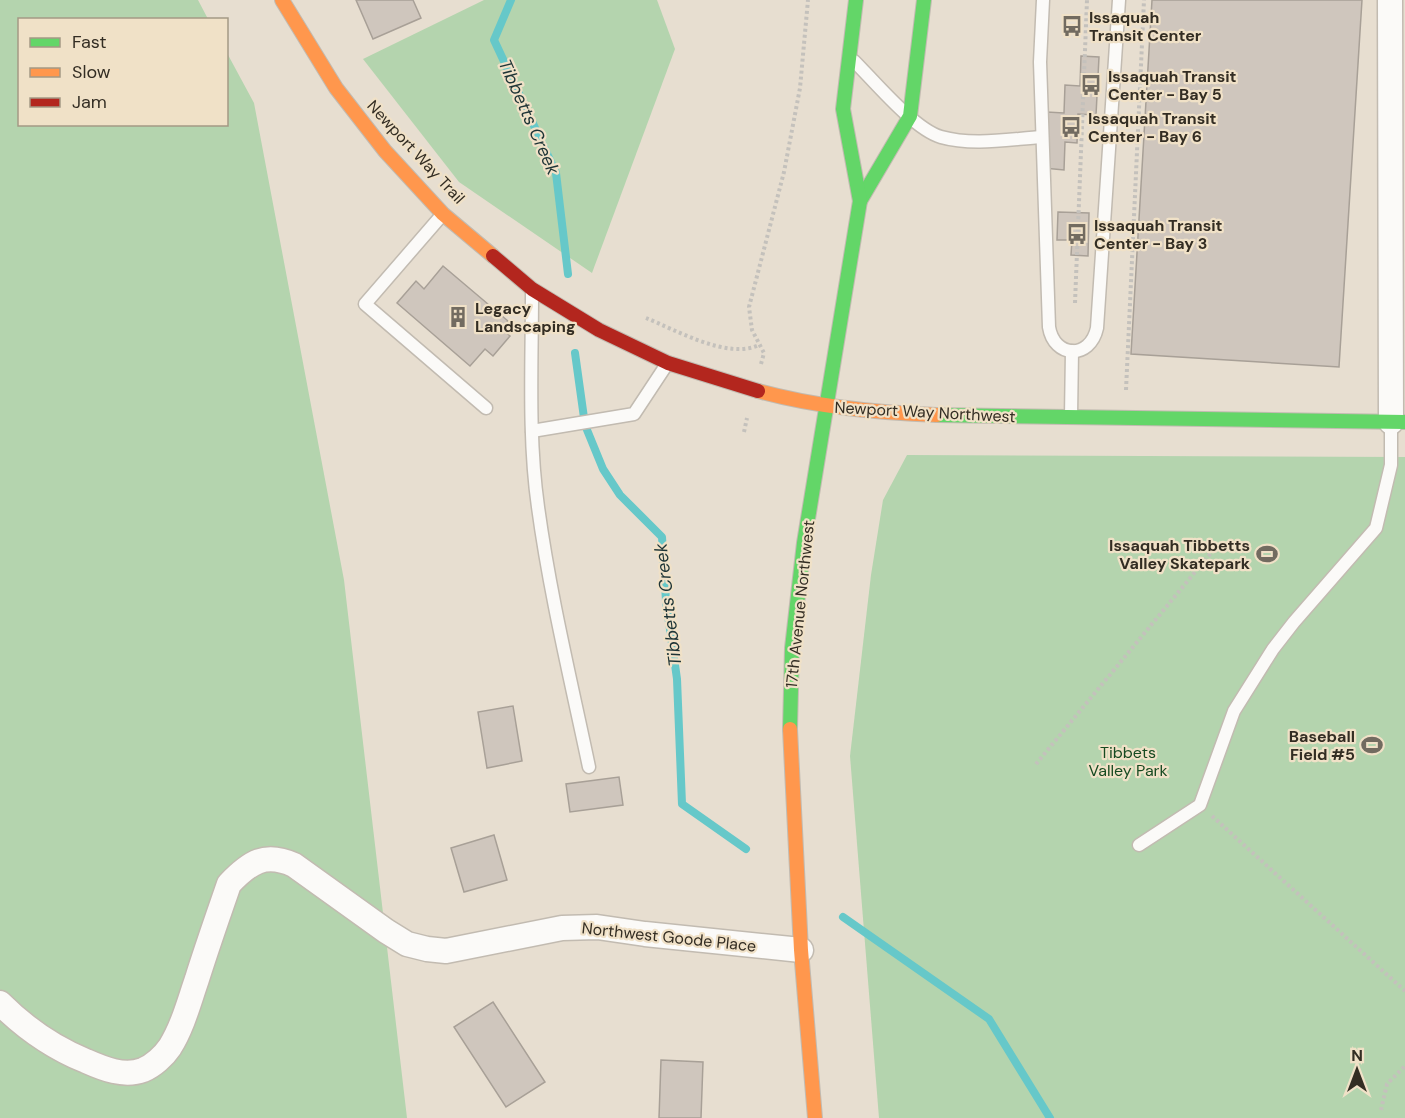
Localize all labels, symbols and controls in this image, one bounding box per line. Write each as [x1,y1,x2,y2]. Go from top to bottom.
place label: Issaquah Transit Center [1089,7,1202,46]
bus stop icon: Issaquah Transit Center [1060,14,1084,38]
legend [18,18,228,126]
text: Fast [72,30,107,54]
water label: Tibbetts Creek [493,55,566,179]
text: Slow [72,60,111,84]
place label: Issaquah Transit Center - Bay 5 [1108,66,1237,105]
bus stop icon: Issaquah Transit Center - Bay 5 [1079,73,1103,97]
text: Jam [72,90,107,114]
street label: Newport Way Trail [362,96,470,208]
place label: Issaquah Transit Center - Bay 6 [1088,108,1217,147]
bus stop icon: Issaquah Transit Center - Bay 6 [1059,115,1083,139]
place label: Issaquah Transit Center - Bay 3 [1094,215,1223,254]
bus stop icon: Issaquah Transit Center - Bay 3 [1065,222,1089,246]
place label: Legacy Landscaping [475,298,576,337]
building icon: Legacy Landscaping [446,305,470,329]
street label: Newport Way Northwest [834,397,1016,427]
street label: 17th Avenue Northwest [781,519,819,689]
place label: Issaquah Tibbetts Valley Skatepark [1109,535,1251,574]
water label: Tibbetts Creek [648,541,687,668]
sports icon: Issaquah Tibbetts Valley Skatepark [1255,542,1279,566]
place label: Baseball Field #5 [1289,726,1355,765]
sports icon: Baseball Field #5 [1360,733,1384,757]
park label: Tibbets Valley Park [1088,742,1168,781]
street label: Northwest Goode Place [581,917,757,957]
north arrow [1327,1040,1387,1100]
text: N [1351,1045,1363,1066]

